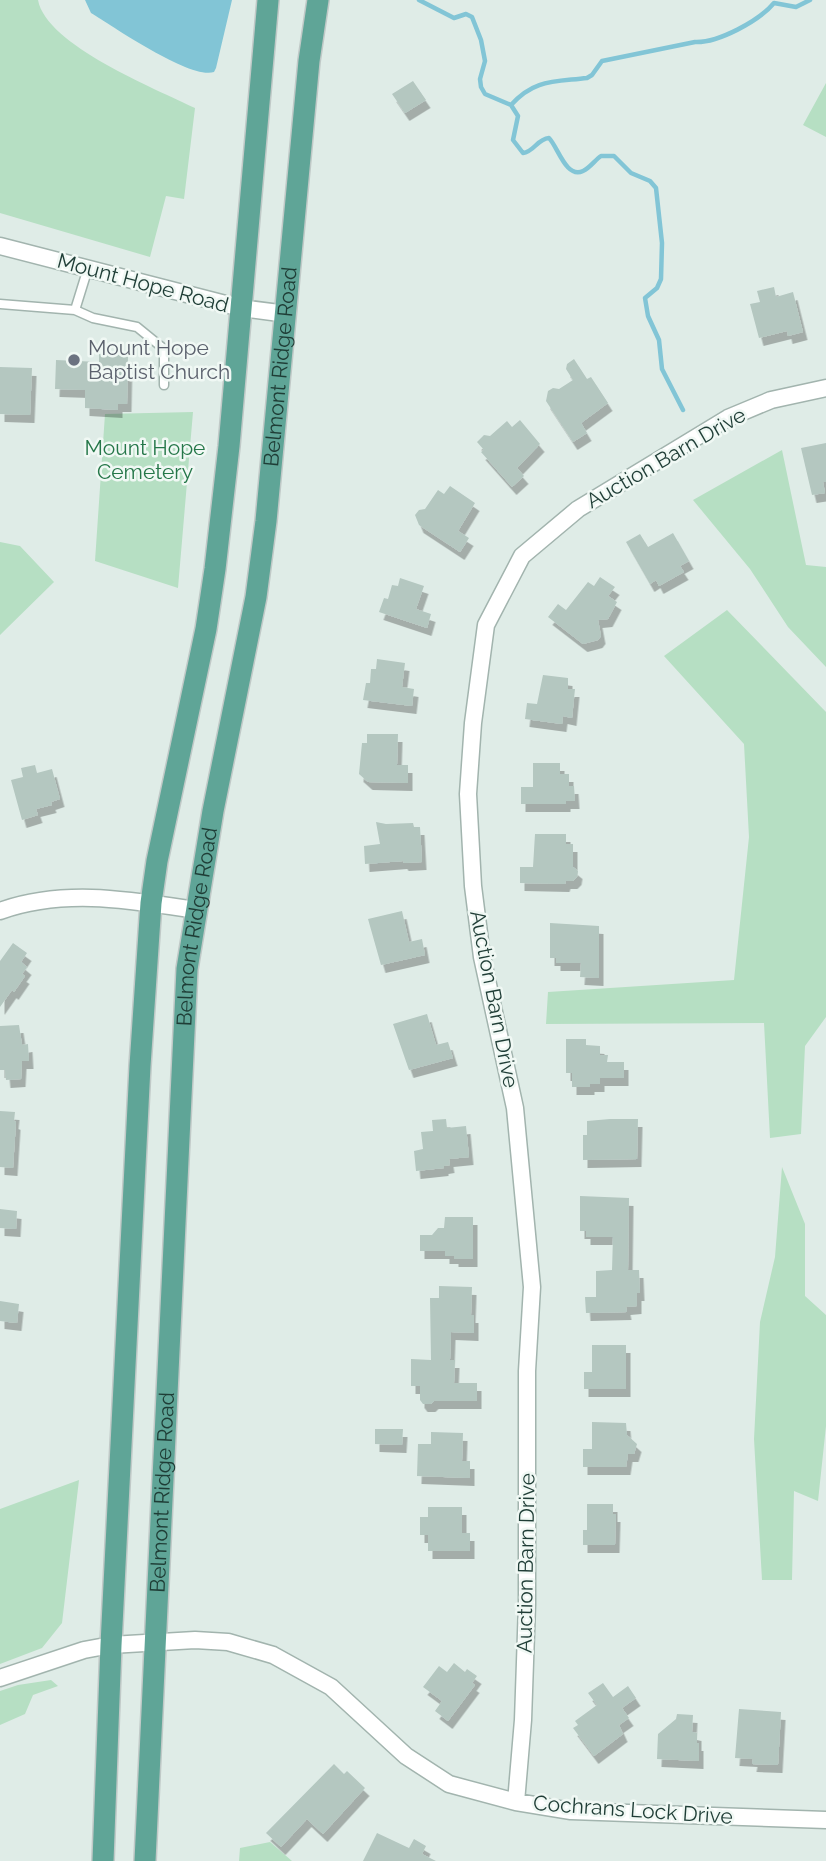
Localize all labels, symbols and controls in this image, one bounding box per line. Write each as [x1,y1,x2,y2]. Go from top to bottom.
street label: Mount Hope Road [55,248,232,317]
street label: Belmont Ridge Road [258,266,302,468]
place label: Mount Hope Baptist Church [88,335,230,384]
marker: Mount Hope Baptist Church [66,352,82,368]
street label: Auction Barn Drive [581,402,750,513]
park label: Mount Hope Cemetery [85,435,205,484]
street label: Belmont Ridge Road [171,825,222,1027]
street label: Auction Barn Drive [465,908,524,1090]
street label: Belmont Ridge Road [145,1392,179,1593]
street label: Auction Barn Drive [511,1473,540,1653]
street label: Cochrans Lock Drive [533,1790,734,1829]

